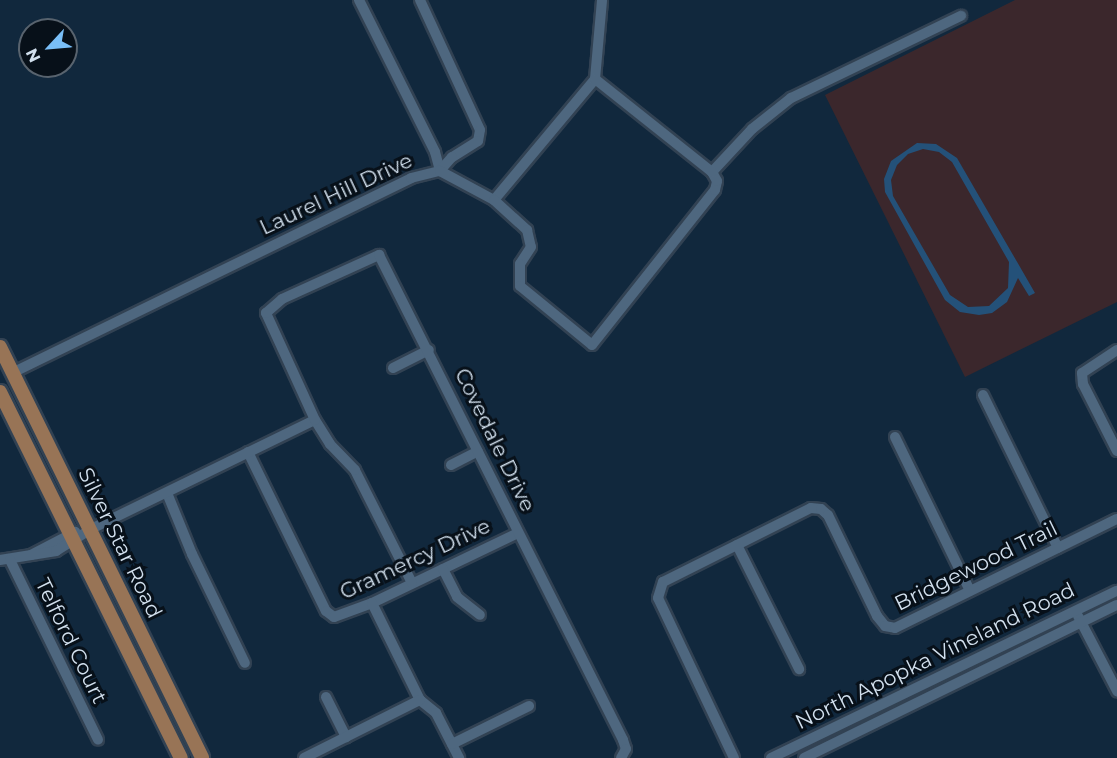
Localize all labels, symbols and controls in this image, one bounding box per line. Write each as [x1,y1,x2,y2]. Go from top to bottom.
north arrow [18,18,78,78]
text: N [22,45,45,65]
street label: Laurel Hill Drive [256,148,416,240]
street label: Covedale Drive [449,364,541,516]
street label: Silver Star Road [73,464,167,622]
street label: Gramercy Drive [336,513,494,605]
street label: Bridgewood Trail [890,516,1062,616]
street label: Telford Court [30,574,112,708]
street label: North Apopka Vineland Road [791,577,1079,735]

